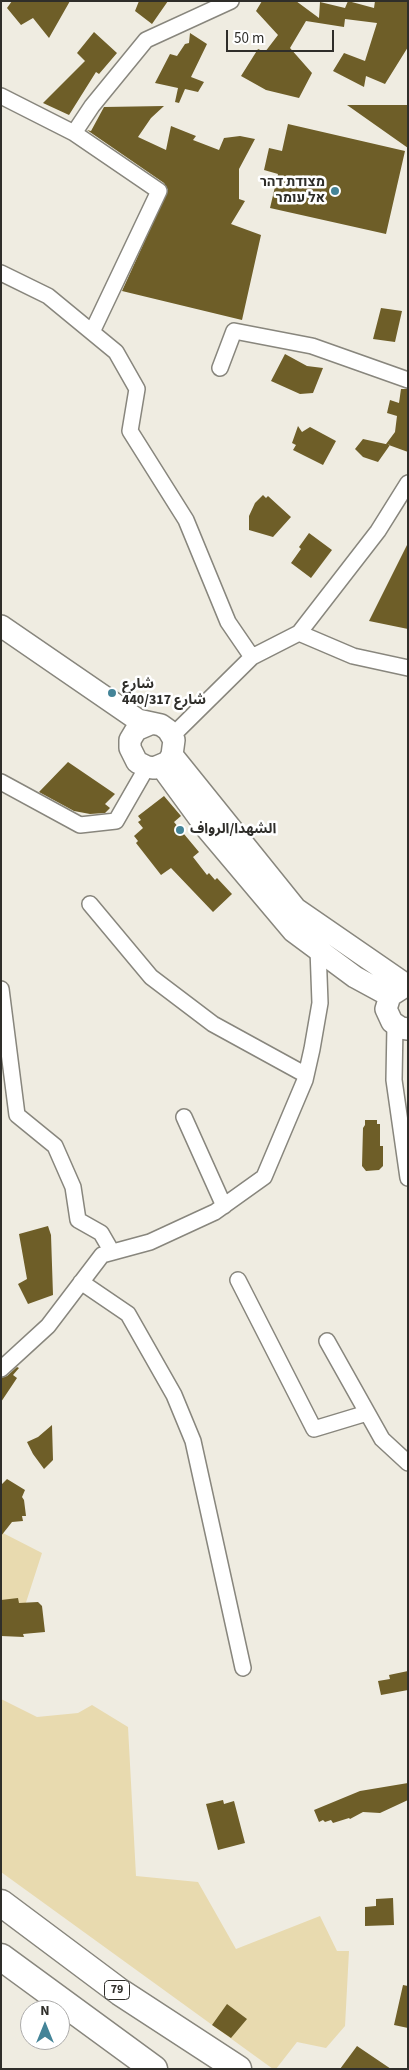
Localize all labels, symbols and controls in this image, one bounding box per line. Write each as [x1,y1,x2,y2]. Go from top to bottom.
scale bar [229,20,336,52]
text: 50 m [234,28,264,49]
place label: מצודת דהר אל עומר [260,175,325,208]
marker: מצודת דהר אל עומר [329,185,341,197]
place label: شارع 440/شارع 317 [122,677,206,710]
marker: شارع 440/شارع 317 [106,687,118,699]
place label: الشهدا/الرواف [190,822,276,838]
marker: الشهدا/الرواف [174,824,186,836]
road number: 79 [104,1980,130,2000]
north arrow [20,2000,70,2050]
text: N [40,2001,50,2021]

